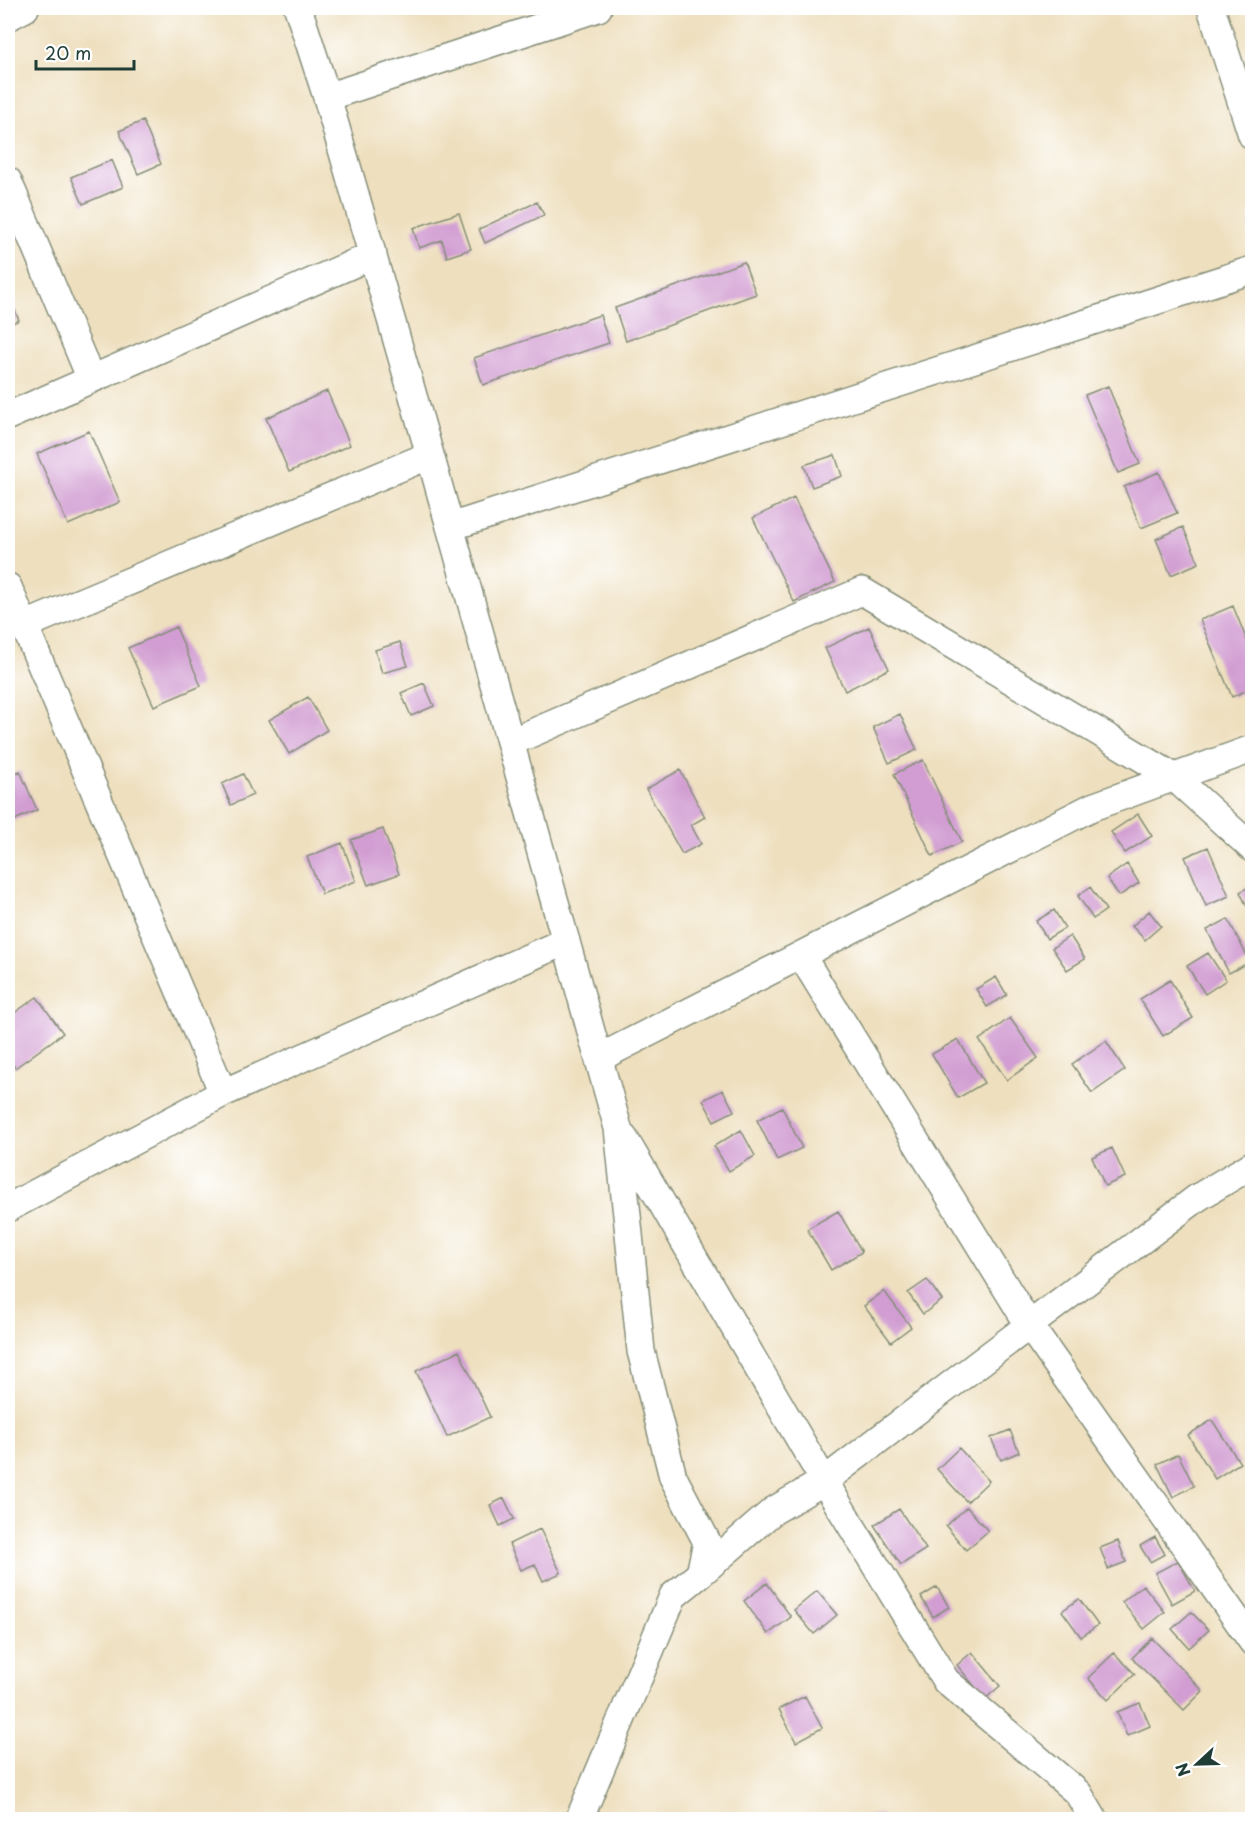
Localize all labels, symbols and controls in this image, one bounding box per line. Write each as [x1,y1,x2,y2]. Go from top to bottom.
scale bar [36,33,134,71]
text: 20 m [45,39,91,66]
north arrow [1167,1734,1227,1794]
text: N [1169,1760,1196,1780]

